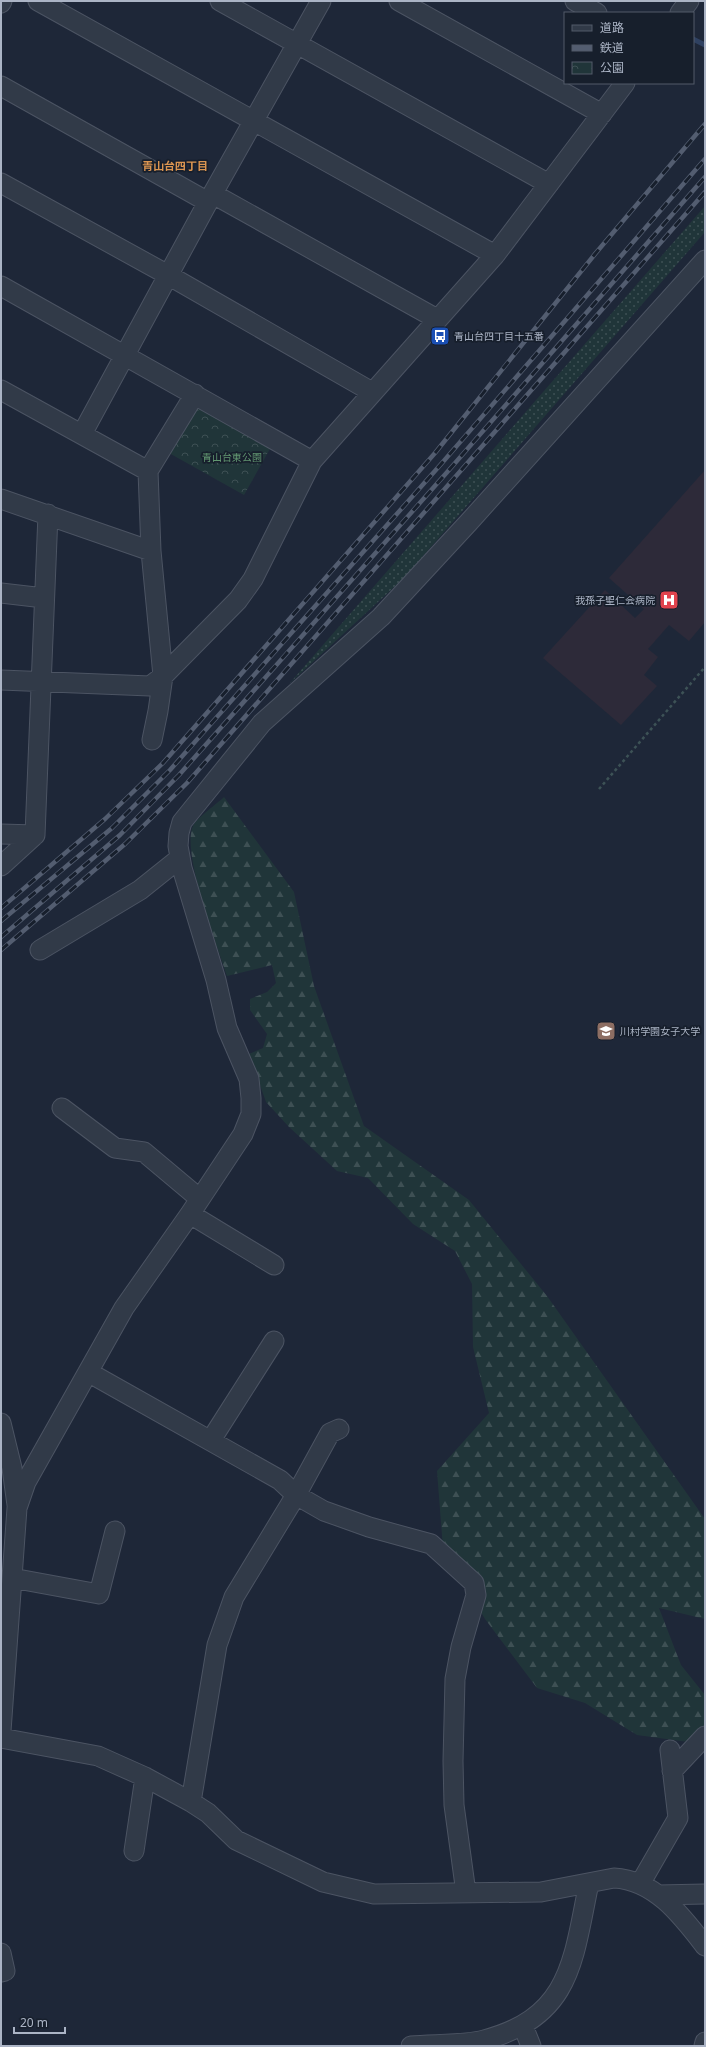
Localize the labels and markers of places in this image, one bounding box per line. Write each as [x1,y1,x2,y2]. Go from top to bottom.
bus stop icon: 青山台四丁目十五番 [429,325,451,347]
place label: 青山台四丁目十五番 [454,329,544,343]
hospital icon: 我孫子聖仁会病院 [658,589,680,611]
place label: 我孫子聖仁会病院 [575,593,655,607]
school or university icon: 川村学園女子大学 [595,1020,617,1042]
place label: 川村学園女子大学 [620,1024,700,1038]

